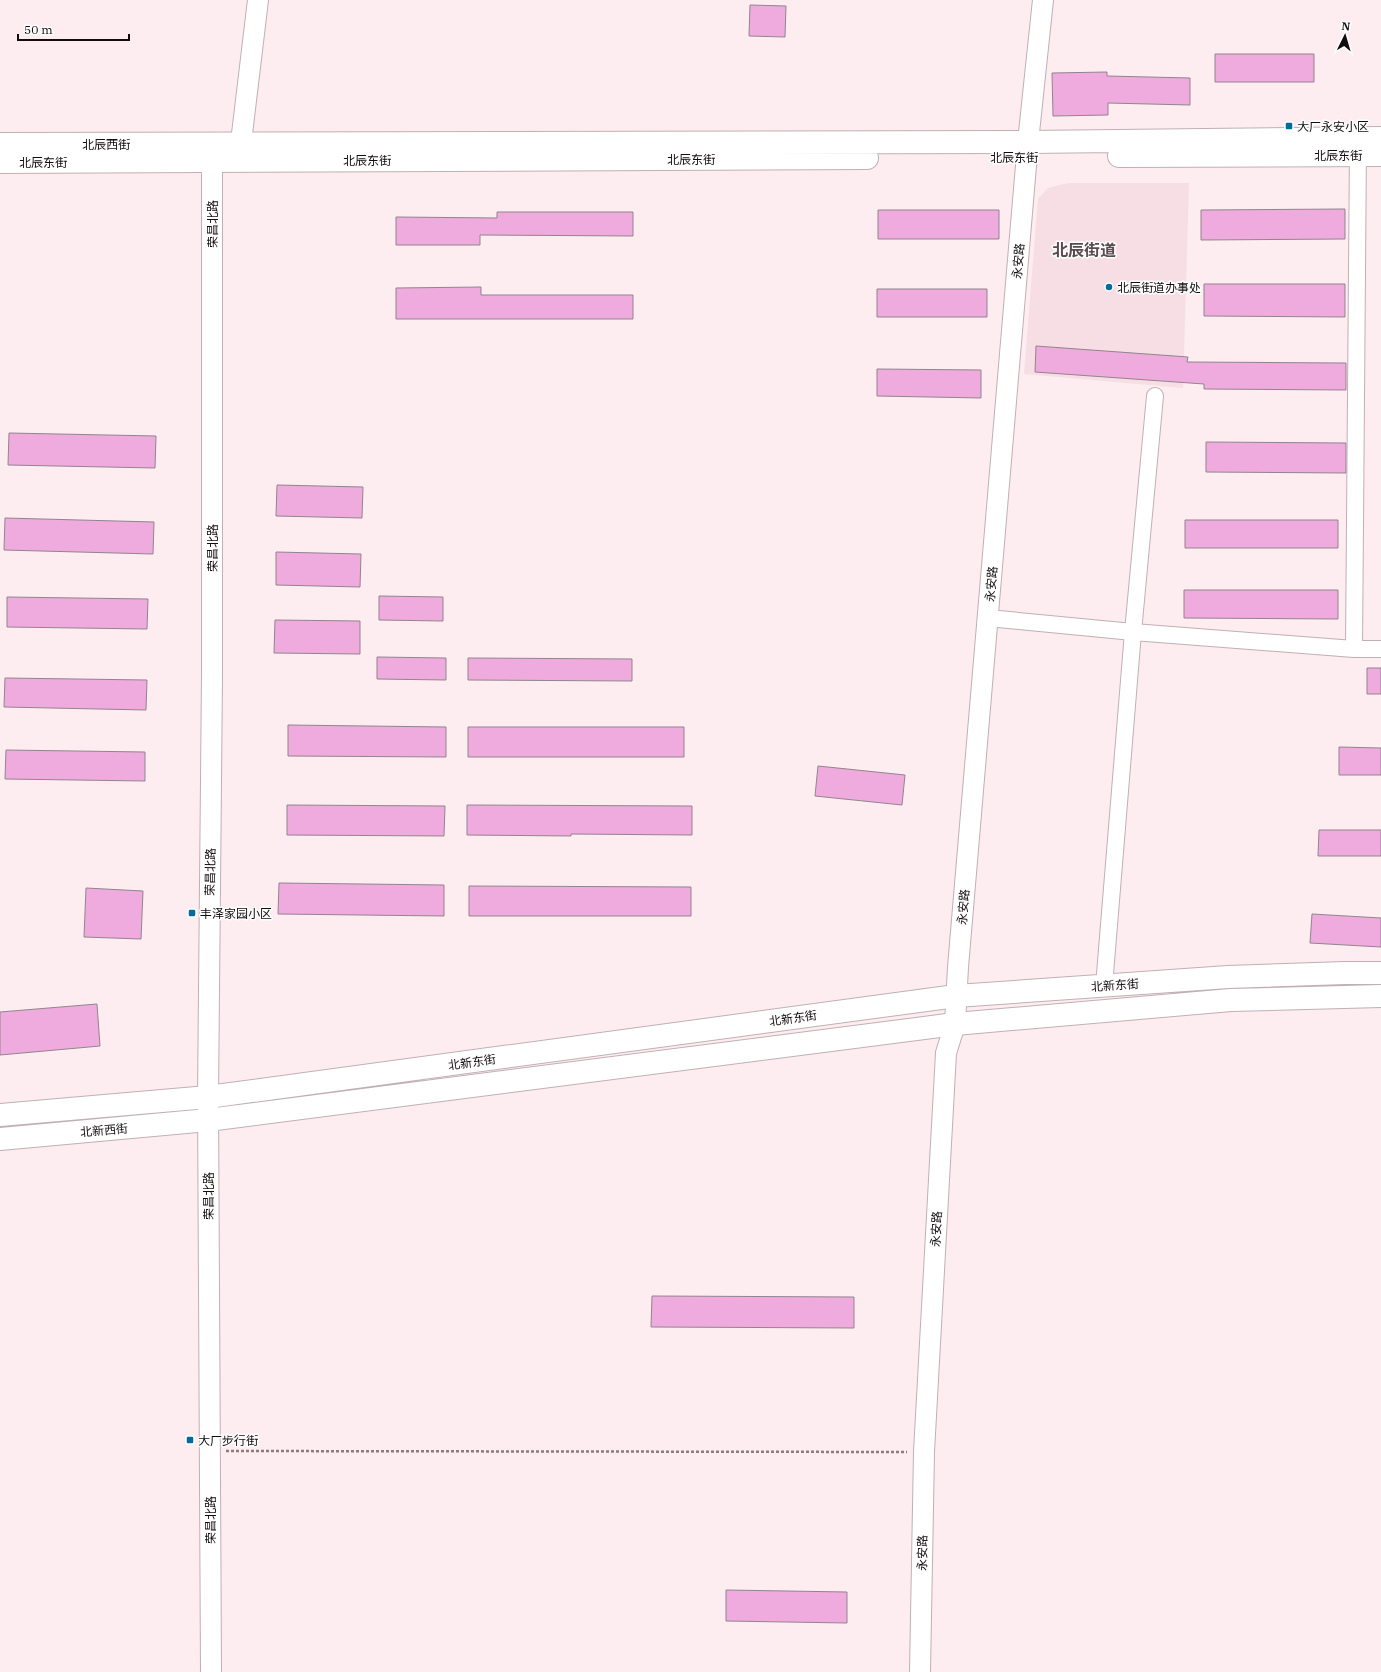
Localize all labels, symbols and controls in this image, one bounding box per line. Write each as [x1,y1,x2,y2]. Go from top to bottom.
scale bar [18,16,129,42]
north arrow [1325,16,1365,56]
text: N [1341,19,1351,33]
text: 50 m [24,22,53,37]
place label: 大厂永安小区 [1297,119,1369,134]
marker: 大厂永安小区 [1284,121,1294,131]
street label: 北辰西街 [82,137,130,152]
street label: 北辰东街 [1314,148,1362,163]
street label: 北辰东街 [990,150,1038,165]
street label: 北辰东街 [667,152,715,167]
street label: 北辰东街 [343,153,391,168]
street label: 北辰东街 [19,155,67,170]
street label: 荣昌北路 [205,200,220,248]
district label: 北辰街道 [1052,240,1116,260]
street label: 永安路 [1009,242,1027,280]
place label: 北辰街道办事处 [1117,280,1201,295]
marker: 北辰街道办事处 [1104,282,1114,292]
street label: 荣昌北路 [205,524,220,572]
street label: 永安路 [982,565,1000,603]
street label: 荣昌北路 [202,848,218,896]
street label: 永安路 [954,888,972,926]
place label: 丰泽家园小区 [200,906,272,921]
marker: 丰泽家园小区 [187,908,197,918]
street label: 北新东街 [1091,976,1139,994]
street label: 北新东街 [768,1007,818,1029]
street label: 北新东街 [447,1051,497,1073]
street label: 北新西街 [79,1120,129,1140]
street label: 荣昌北路 [201,1172,216,1220]
street label: 永安路 [928,1211,944,1247]
place label: 大厂步行街 [198,1433,258,1448]
marker: 大厂步行街 [185,1435,195,1445]
street label: 荣昌北路 [203,1496,218,1544]
street label: 永安路 [914,1535,930,1571]

